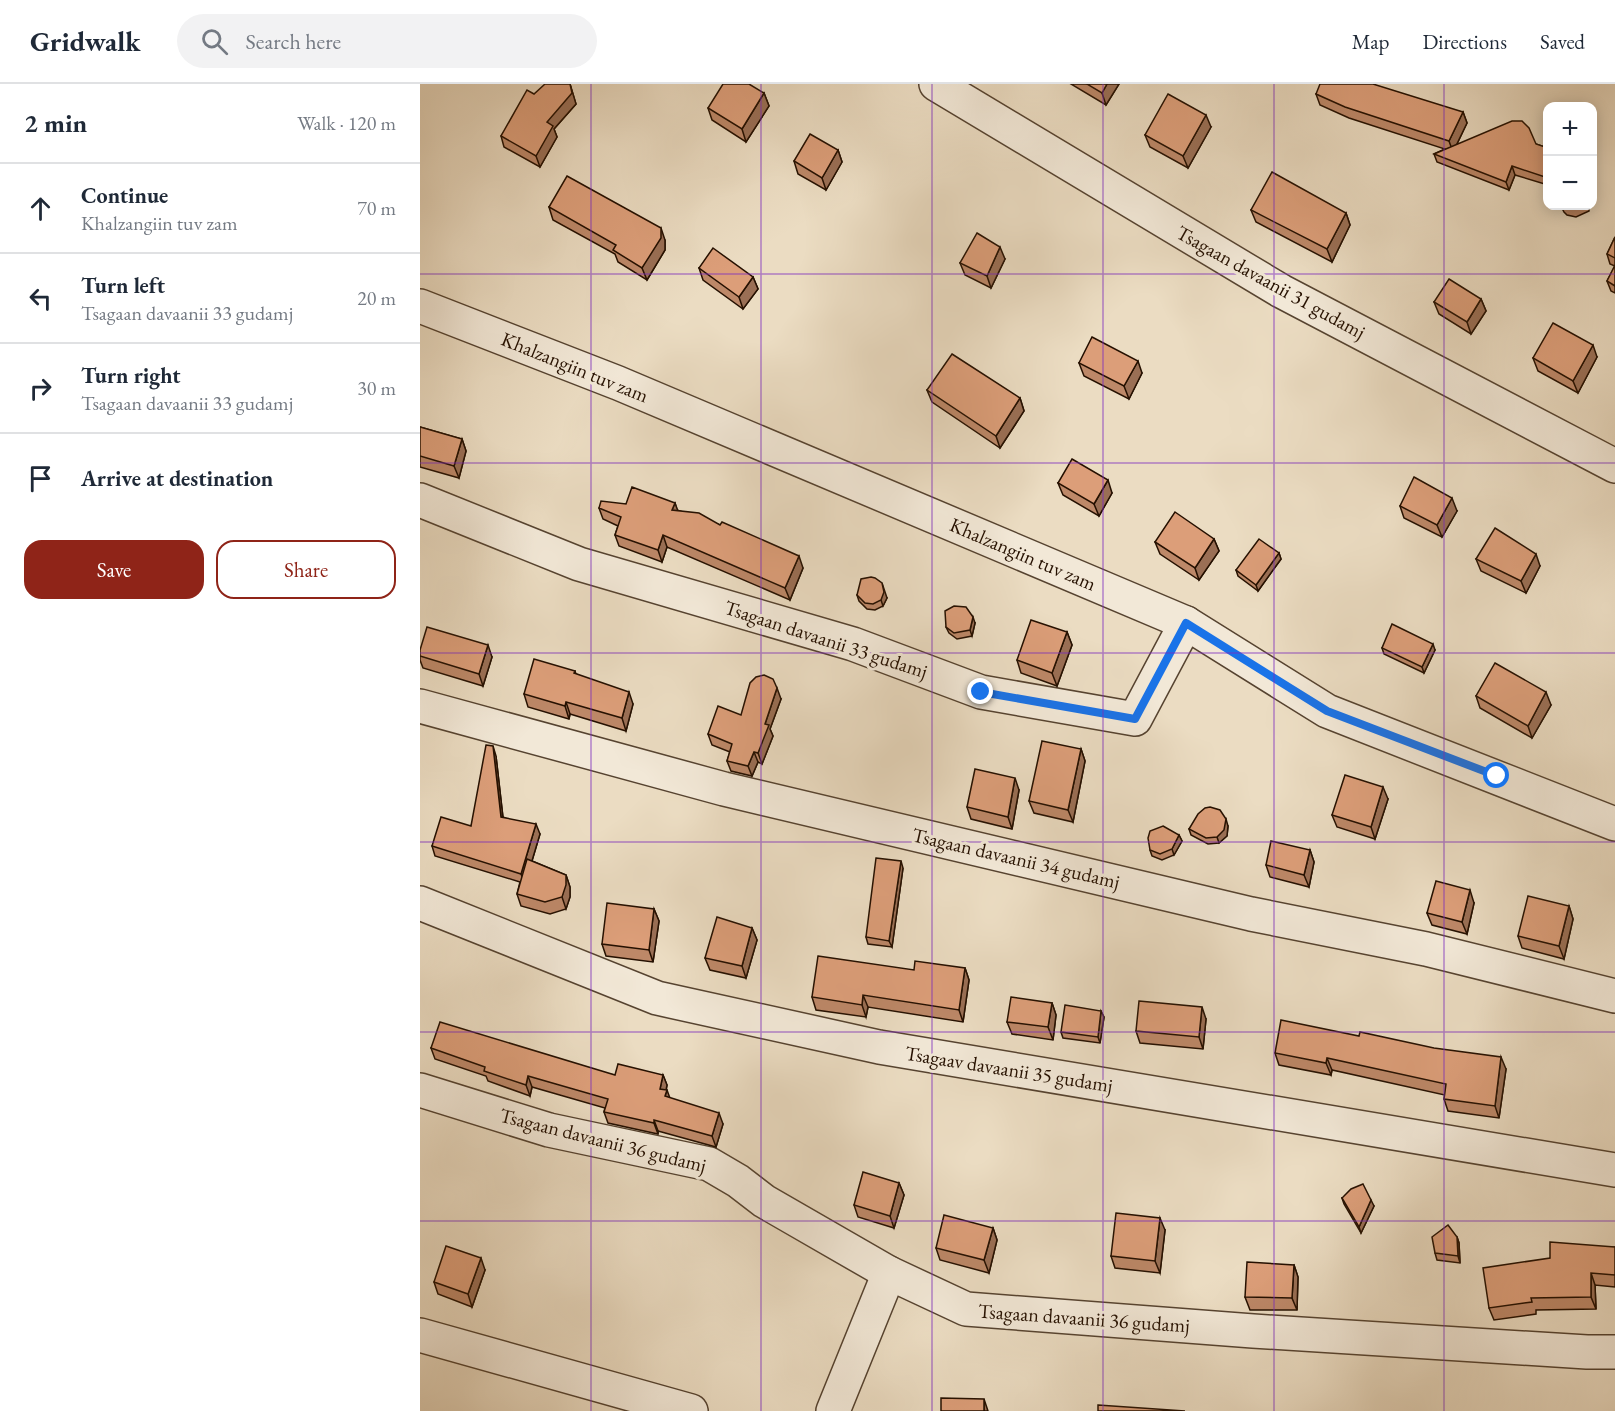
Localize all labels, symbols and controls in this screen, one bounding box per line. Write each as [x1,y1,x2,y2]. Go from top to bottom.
search box [177,14,597,68]
text: Gridwalk [30,23,141,59]
icon: search [198,25,231,58]
text: Search here [246,27,341,56]
text: Map [1352,28,1389,55]
text: Directions [1422,28,1507,55]
text: Saved [1540,28,1585,55]
map controls [1543,102,1597,210]
button: + [1543,102,1597,156]
text: 2 min [24,106,87,140]
text: Walk · 120 m [297,110,396,136]
button: − [1543,156,1597,210]
text: Continue [81,181,168,210]
icon: ahead [24,192,57,225]
text: 70 m [357,195,396,221]
text: Khalzangiin tuv zam [81,210,238,236]
street label: Tsagaan davaanii 31 gudamj [1172,219,1370,345]
text: Turn left [81,271,165,300]
icon: left [24,282,57,315]
text: 20 m [357,285,396,311]
text: Tsagaan davaanii 33 gudamj [81,300,293,326]
street label: Khalzangiin tuv zam [498,326,653,409]
text: Turn right [81,361,180,390]
icon: right [24,372,57,405]
text: 30 m [357,375,396,401]
text: Tsagaan davaanii 33 gudamj [81,390,293,416]
icon: arrive [24,462,57,495]
text: Arrive at destination [81,464,273,493]
street label: Khalzangiin tuv zam [946,511,1101,597]
button: Save [24,540,204,599]
button: Share [216,540,396,599]
street label: Tsagaan davaanii 33 gudamj [721,594,931,684]
route end [967,678,993,704]
route start [1483,762,1509,788]
street label: Tsagaan davaanii 34 gudamj [910,821,1122,895]
street label: Tsagaav davaanii 35 gudamj [903,1040,1115,1098]
street label: Tsagaan davaanii 36 gudamj [497,1102,709,1178]
street label: Tsagaan davaanii 36 gudamj [977,1298,1191,1338]

